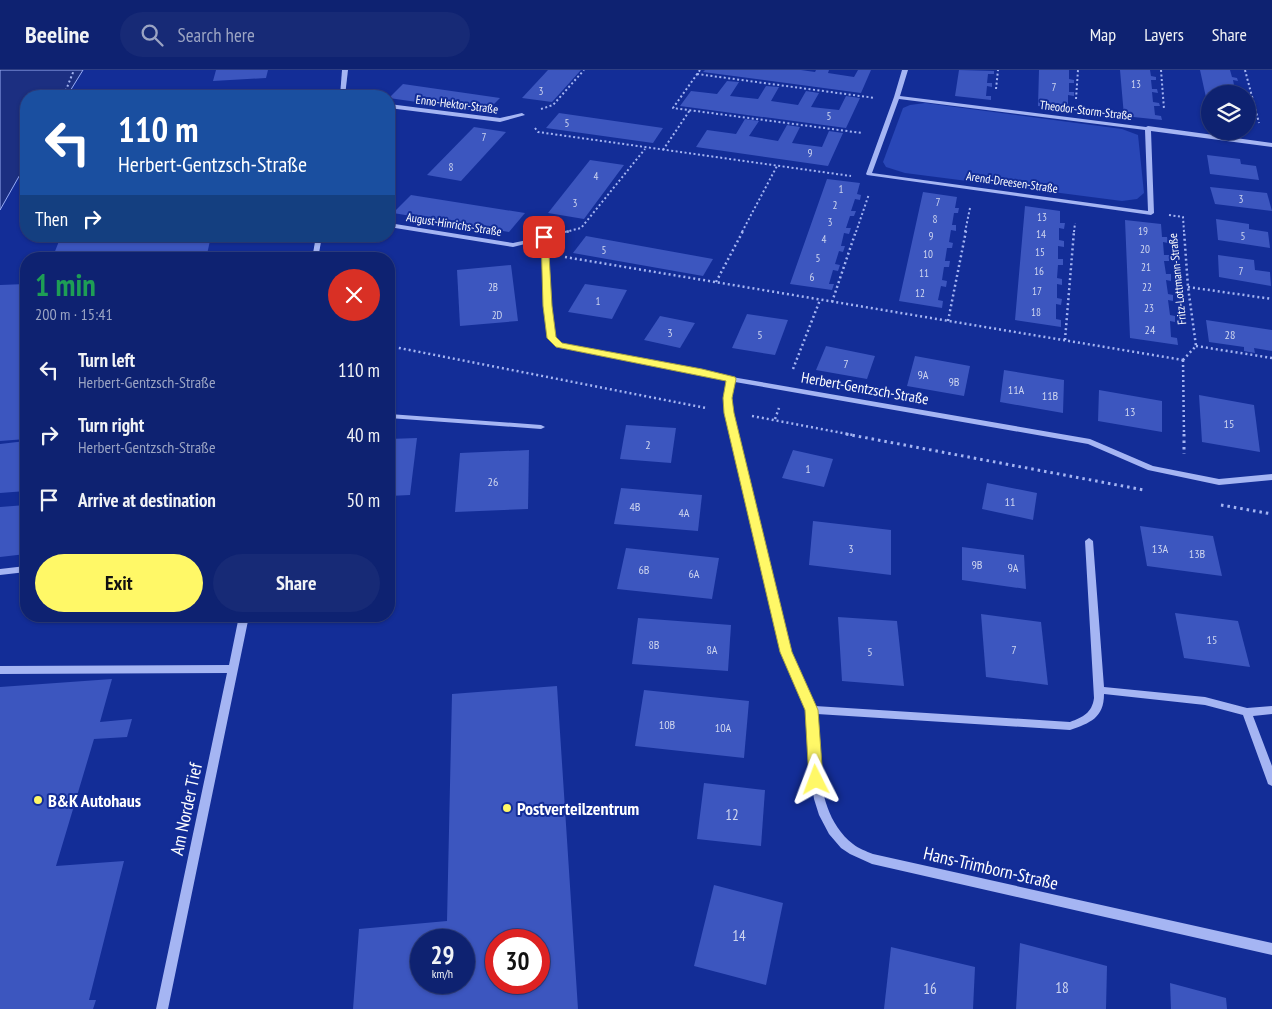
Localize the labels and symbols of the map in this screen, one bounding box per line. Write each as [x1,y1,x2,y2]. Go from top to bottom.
house number: 13 [1131,77,1141,91]
house number: 7 [1052,80,1057,94]
house number: 3 [539,84,544,98]
street label: Enno-Hektor-Straße [415,92,499,117]
street label: Theodor-Storm-Straße [1039,97,1133,123]
house number: 5 [827,109,832,123]
house number: 5 [565,116,570,130]
house number: 7 [482,130,487,144]
house number: 9 [808,146,813,160]
house number: 8 [449,160,454,174]
street label: Arend-Dreesen-Straße [965,168,1059,196]
house number: 4 [594,169,599,183]
house number: 1 [839,182,844,196]
house number: 3 [1239,192,1244,206]
house number: 7 [936,195,941,209]
house number: 3 [573,196,578,210]
house number: 2 [833,198,838,212]
street label: August-Hinrichs-Straße [405,209,503,239]
house number: 13 [1037,210,1047,224]
house number: 8 [933,212,938,226]
house number: 3 [828,215,833,229]
pin [523,216,565,258]
house number: 19 [1138,224,1148,238]
house number: 14 [1036,227,1046,241]
house number: 9 [929,229,934,243]
house number: 5 [1241,229,1246,243]
house number: 4 [822,232,827,246]
street label: Fritz-Lottmann-Straße [1165,233,1189,325]
house number: 20 [1140,242,1150,256]
house number: 5 [602,243,607,257]
house number: 15 [1035,245,1045,259]
house number: 10 [923,247,933,261]
house number: 5 [816,251,821,265]
house number: 21 [1141,260,1151,274]
house number: 16 [1034,264,1044,278]
house number: 7 [1239,264,1244,278]
house number: 11 [919,266,929,280]
house number: 6 [810,270,815,284]
house number: 2B [488,280,498,294]
house number: 22 [1142,280,1152,294]
house number: 17 [1032,284,1042,298]
house number: 12 [915,286,925,300]
house number: 1 [596,294,601,308]
house number: 23 [1144,301,1154,315]
house number: 18 [1031,305,1041,319]
house number: 2D [492,308,503,322]
house number: 24 [1145,322,1156,337]
house number: 3 [667,325,673,340]
house number: 5 [757,327,763,342]
house number: 28 [1225,327,1235,342]
house number: 7 [843,356,849,371]
street label: Herbert-Gentzsch-Straße [800,367,930,409]
house number: 9A [917,367,929,382]
house number: 9B [948,374,960,389]
house number: 11A [1008,382,1025,397]
house number: 11B [1042,388,1059,403]
house number: 13 [1125,404,1135,419]
house number: 15 [1224,416,1234,431]
house number: 2 [645,437,651,452]
house number: 1 [805,461,811,476]
house number: 26 [488,474,498,489]
house number: 11 [1005,494,1015,509]
house number: 4B [629,499,641,514]
house number: 4A [678,505,690,520]
house number: 3 [848,541,854,556]
house number: 13A [1152,541,1169,556]
house number: 13B [1189,546,1206,561]
house number: 9B [971,557,983,572]
house number: 9A [1007,560,1019,575]
house number: 6B [638,562,650,577]
house number: 6A [688,566,700,581]
house number: 15 [1207,632,1217,647]
house number: 8B [648,637,660,652]
house number: 8A [706,642,718,657]
house number: 7 [1011,642,1017,657]
house number: 5 [867,644,873,659]
house number: 10B [659,717,676,732]
house number: 10A [715,720,732,735]
position arrow [789,753,841,805]
street label: Am Norder Tief [165,759,207,857]
place label: B&K Autohaus [48,789,141,812]
marker: B&K Autohaus [32,794,44,806]
place label: Postverteilzentrum [517,797,639,820]
marker: Postverteilzentrum [501,802,513,814]
house number: 12 [725,805,739,824]
street label: Hans-Trimborn-Straße [921,841,1061,895]
house number: 14 [732,926,746,945]
speed limit sign: 30 [485,929,550,994]
house number: 18 [1055,978,1069,997]
house number: 16 [923,979,937,998]

